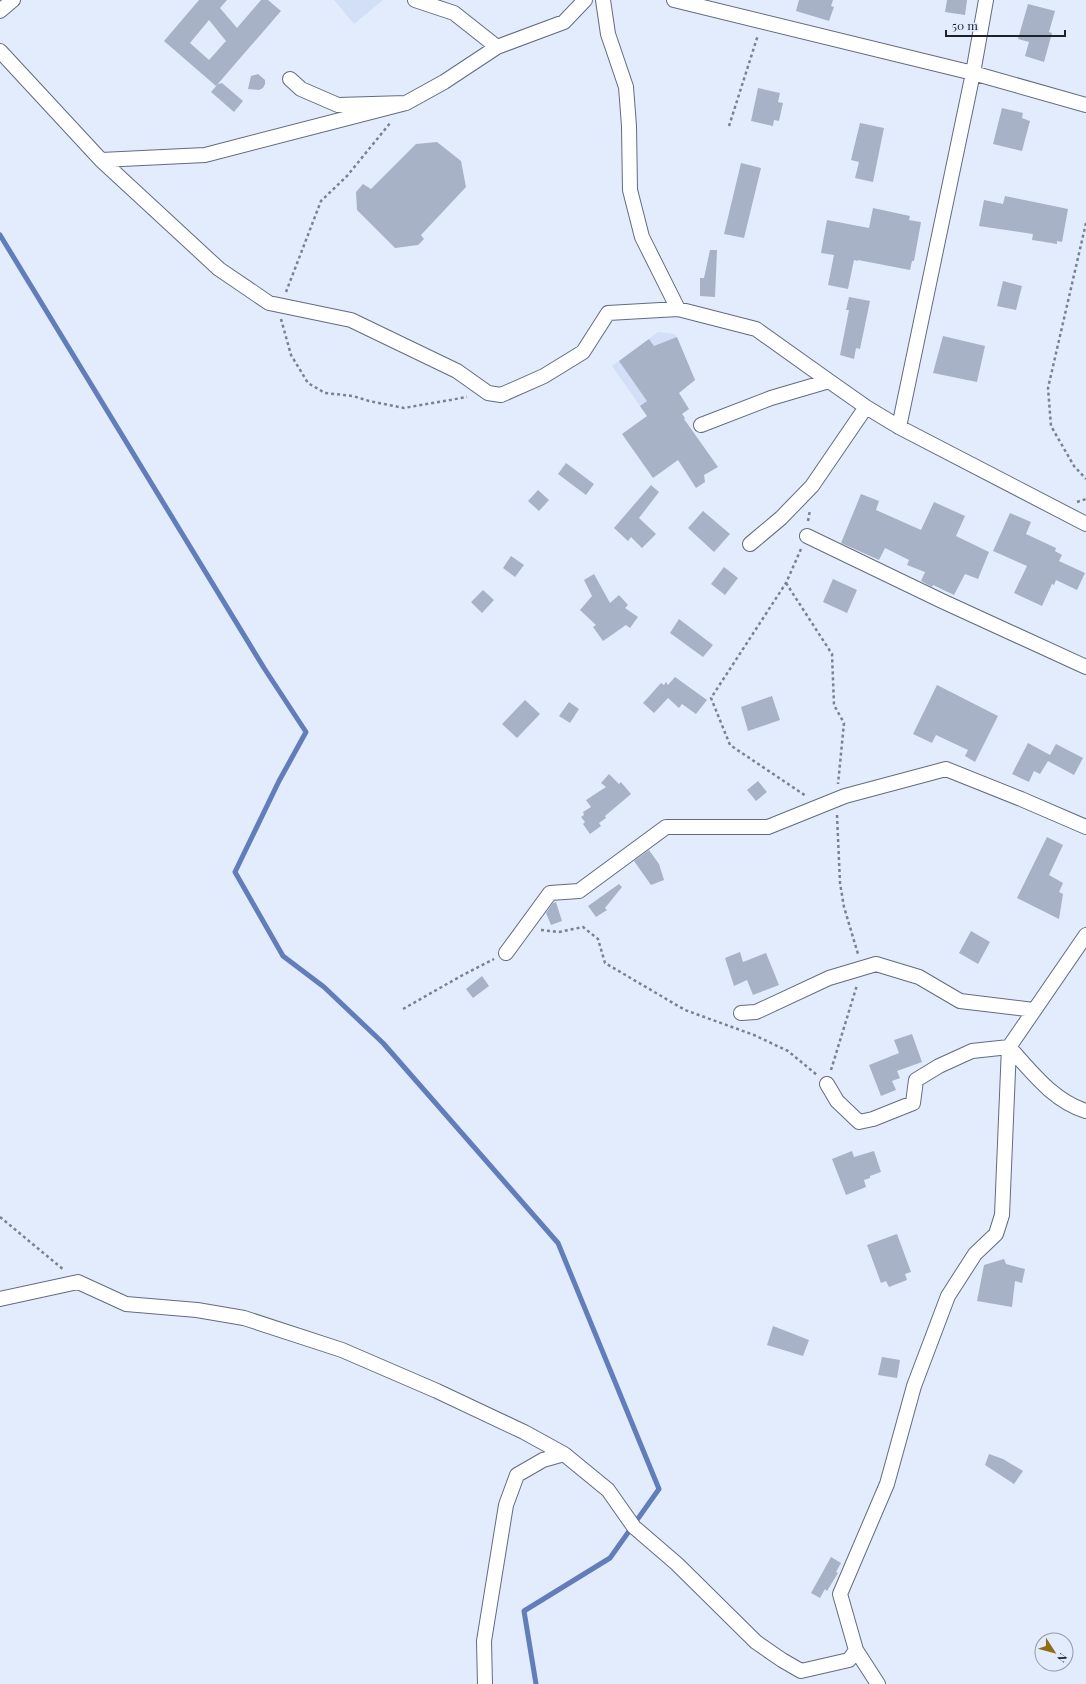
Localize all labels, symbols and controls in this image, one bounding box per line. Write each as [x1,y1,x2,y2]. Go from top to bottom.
scale bar [946,12,1065,38]
text: 50 m [952,17,978,33]
north arrow [1034,1632,1074,1672]
text: N [1054,1651,1071,1666]

